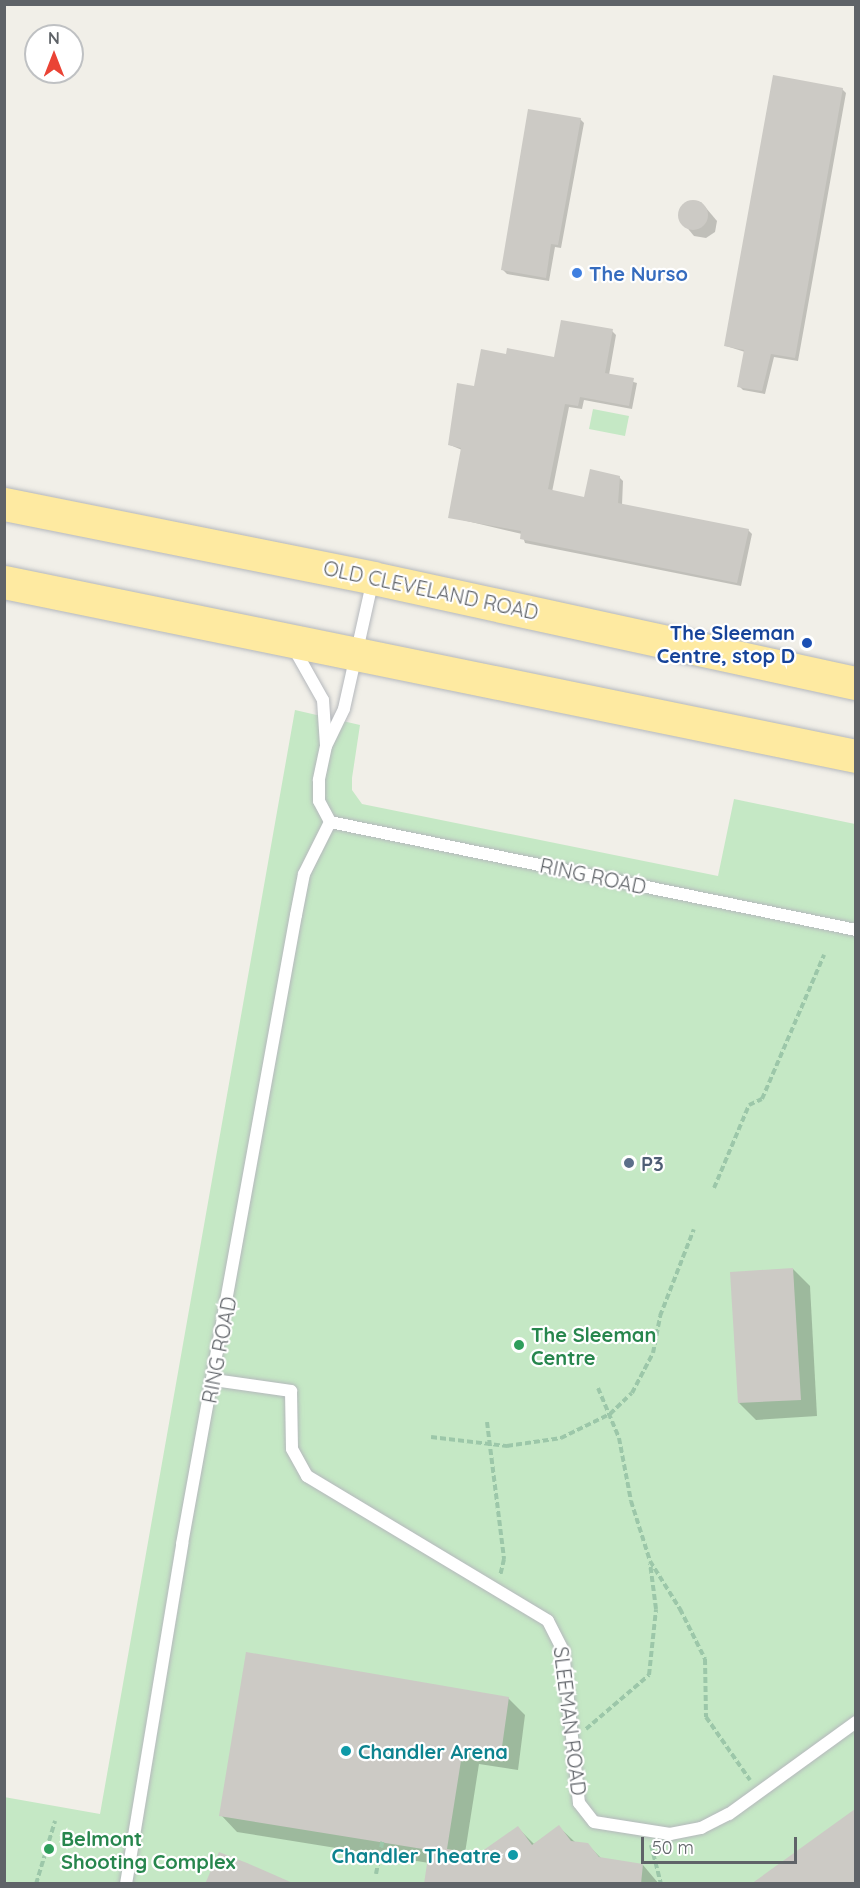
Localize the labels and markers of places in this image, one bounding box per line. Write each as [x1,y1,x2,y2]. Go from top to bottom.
place label: The Nurso [589,261,688,285]
marker: The Nurso [570,266,584,280]
place label: The Sleeman Centre, stop D [657,620,795,667]
marker: The Sleeman Centre, stop D [800,636,814,650]
place label: P3 [641,1151,664,1175]
marker: P3 [622,1156,636,1170]
place label: The Sleeman Centre [531,1322,656,1369]
marker: The Sleeman Centre [512,1338,526,1352]
place label: Chandler Arena [358,1739,508,1763]
marker: Chandler Arena [339,1744,353,1758]
place label: Belmont Shooting Complex [61,1826,236,1873]
marker: Belmont Shooting Complex [42,1842,56,1856]
place label: Chandler Theatre [332,1843,501,1867]
marker: Chandler Theatre [506,1848,520,1862]

